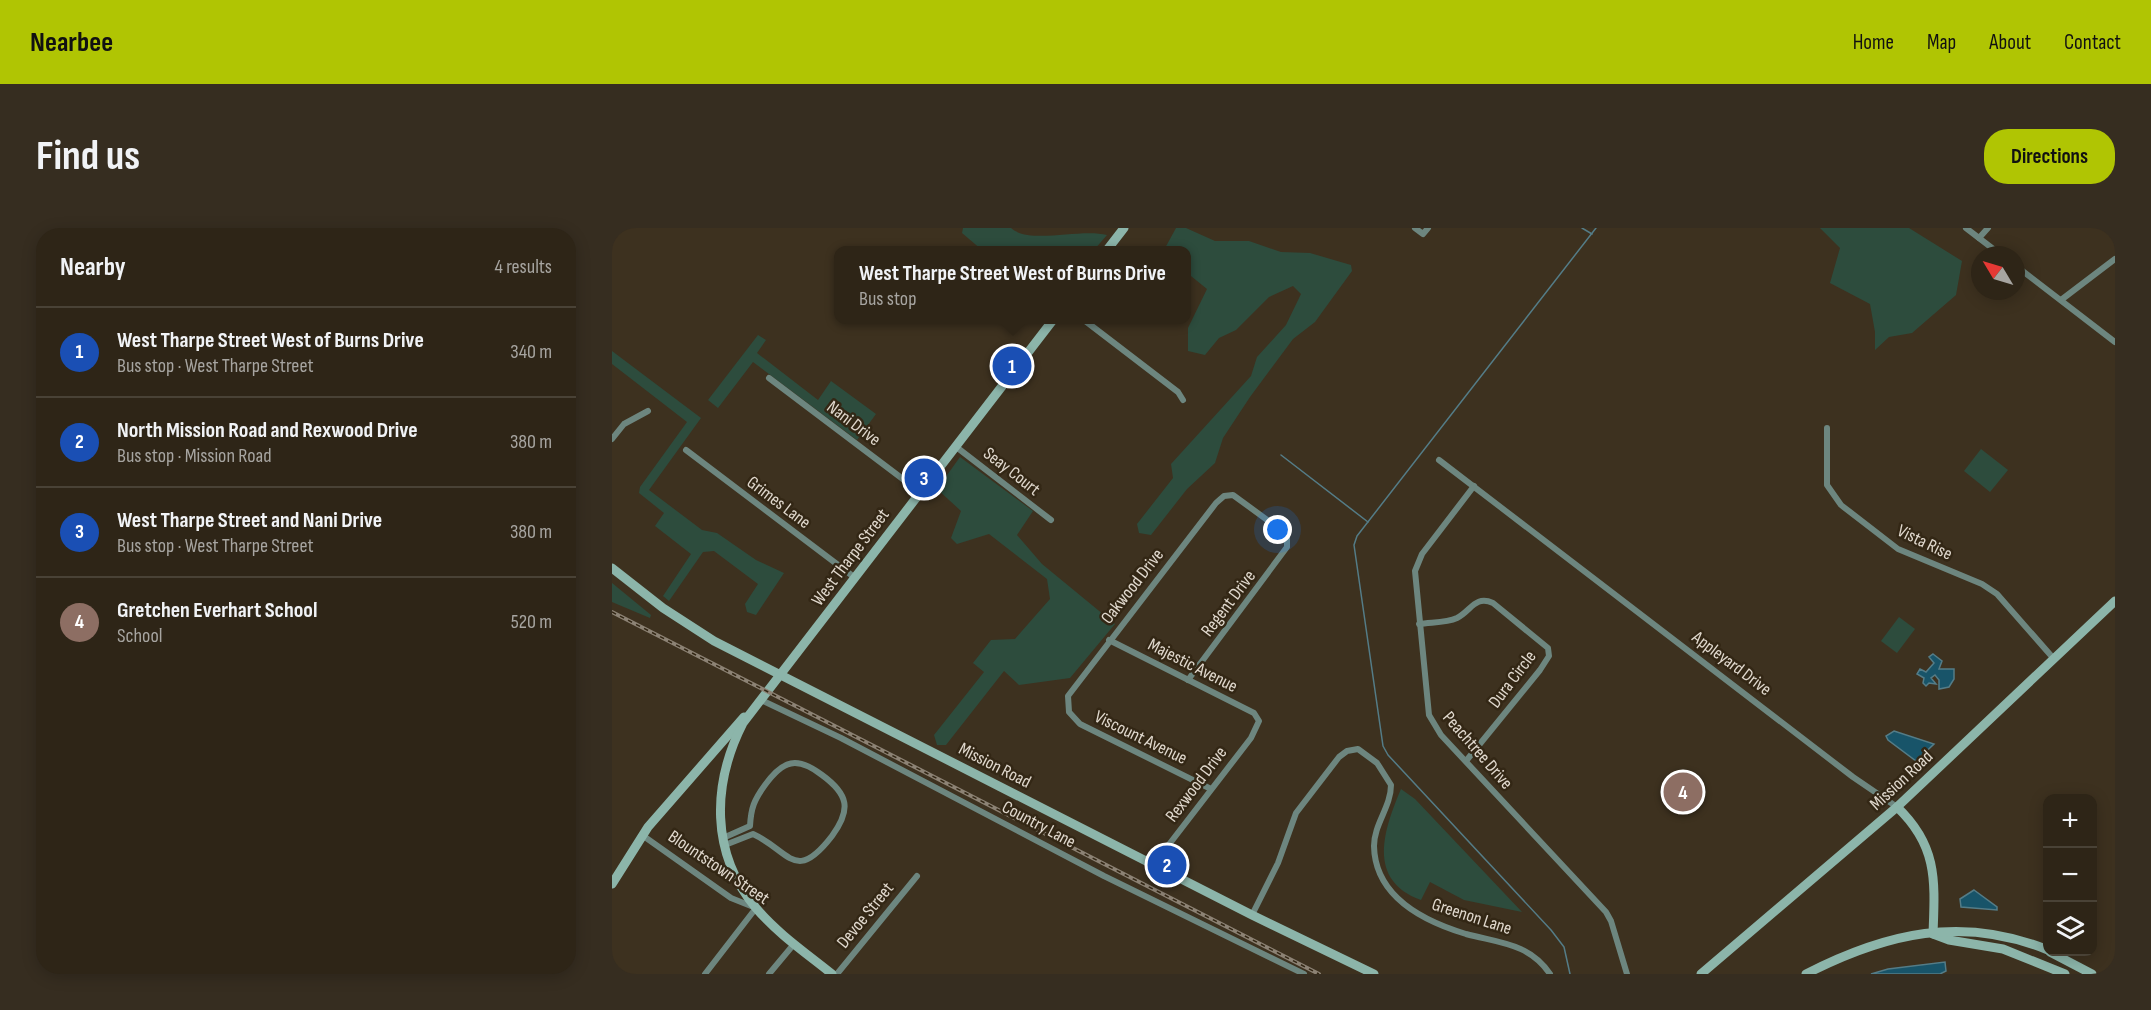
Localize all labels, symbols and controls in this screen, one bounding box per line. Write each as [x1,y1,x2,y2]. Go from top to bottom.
text: Nearbee [30,26,113,59]
text: Home [1853,30,1894,55]
text: Map [1927,30,1956,55]
text: About [1989,30,2031,55]
text: Contact [2064,30,2121,55]
button: Directions [1984,129,2115,184]
text: Find us [36,131,140,182]
popup [834,246,1191,324]
north arrow [1971,246,2025,300]
text: Nearby [60,252,126,283]
text: 4 results [495,255,552,279]
text: West Tharpe Street West of Burns Drive [859,260,1166,287]
text: Bus stop [859,287,916,311]
text: West Tharpe Street West of Burns Drive [117,327,424,354]
text: 1 [76,340,83,364]
text: 340 m [510,340,552,364]
pin: 1 [992,344,1032,388]
text: Bus stop · West Tharpe Street [117,354,313,378]
street label: Nani Drive [823,397,885,450]
text: North Mission Road and Rexwood Drive [117,417,418,444]
text: 2 [75,430,84,454]
text: 380 m [510,430,552,454]
street label: Seay Court [979,443,1045,500]
text: Bus stop · Mission Road [117,444,271,468]
pin: 3 [904,456,944,500]
street label: Grimes Lane [743,472,815,533]
street label: West Tharpe Street [807,504,894,610]
text: West Tharpe Street and Nani Drive [117,507,382,534]
your location [1263,515,1292,544]
text: 3 [75,520,84,544]
text: 380 m [510,520,552,544]
street label: Vista Rise [1894,520,1956,565]
text: Bus stop · West Tharpe Street [117,534,313,558]
street label: Oakwood Drive [1097,545,1168,628]
street label: Regent Drive [1197,566,1260,640]
text: Gretchen Everhart School [117,597,317,624]
text: 4 [75,610,84,634]
text: 520 m [511,610,552,634]
text: School [117,624,162,648]
street label: Appleyard Drive [1687,626,1775,700]
street label: Majestic Avenue [1145,634,1241,697]
street label: Dura Circle [1484,647,1541,712]
street label: Viscount Avenue [1091,706,1190,769]
street label: Peachtree Drive [1438,707,1517,793]
street label: Mission Road [955,738,1034,793]
street label: Rexwood Drive [1161,743,1231,826]
street label: Mission Road [1866,746,1937,815]
pin: 4 [1664,770,1702,814]
map controls [2043,794,2097,956]
button: + [2043,794,2097,848]
street label: Country Lane [998,796,1079,853]
street label: Blountstown Street [664,826,774,909]
pin: 2 [1148,842,1186,888]
button: − [2043,848,2097,902]
street label: Devoe Street [833,878,899,952]
street label: Greenon Lane [1429,894,1514,939]
button: layers [2043,902,2097,956]

